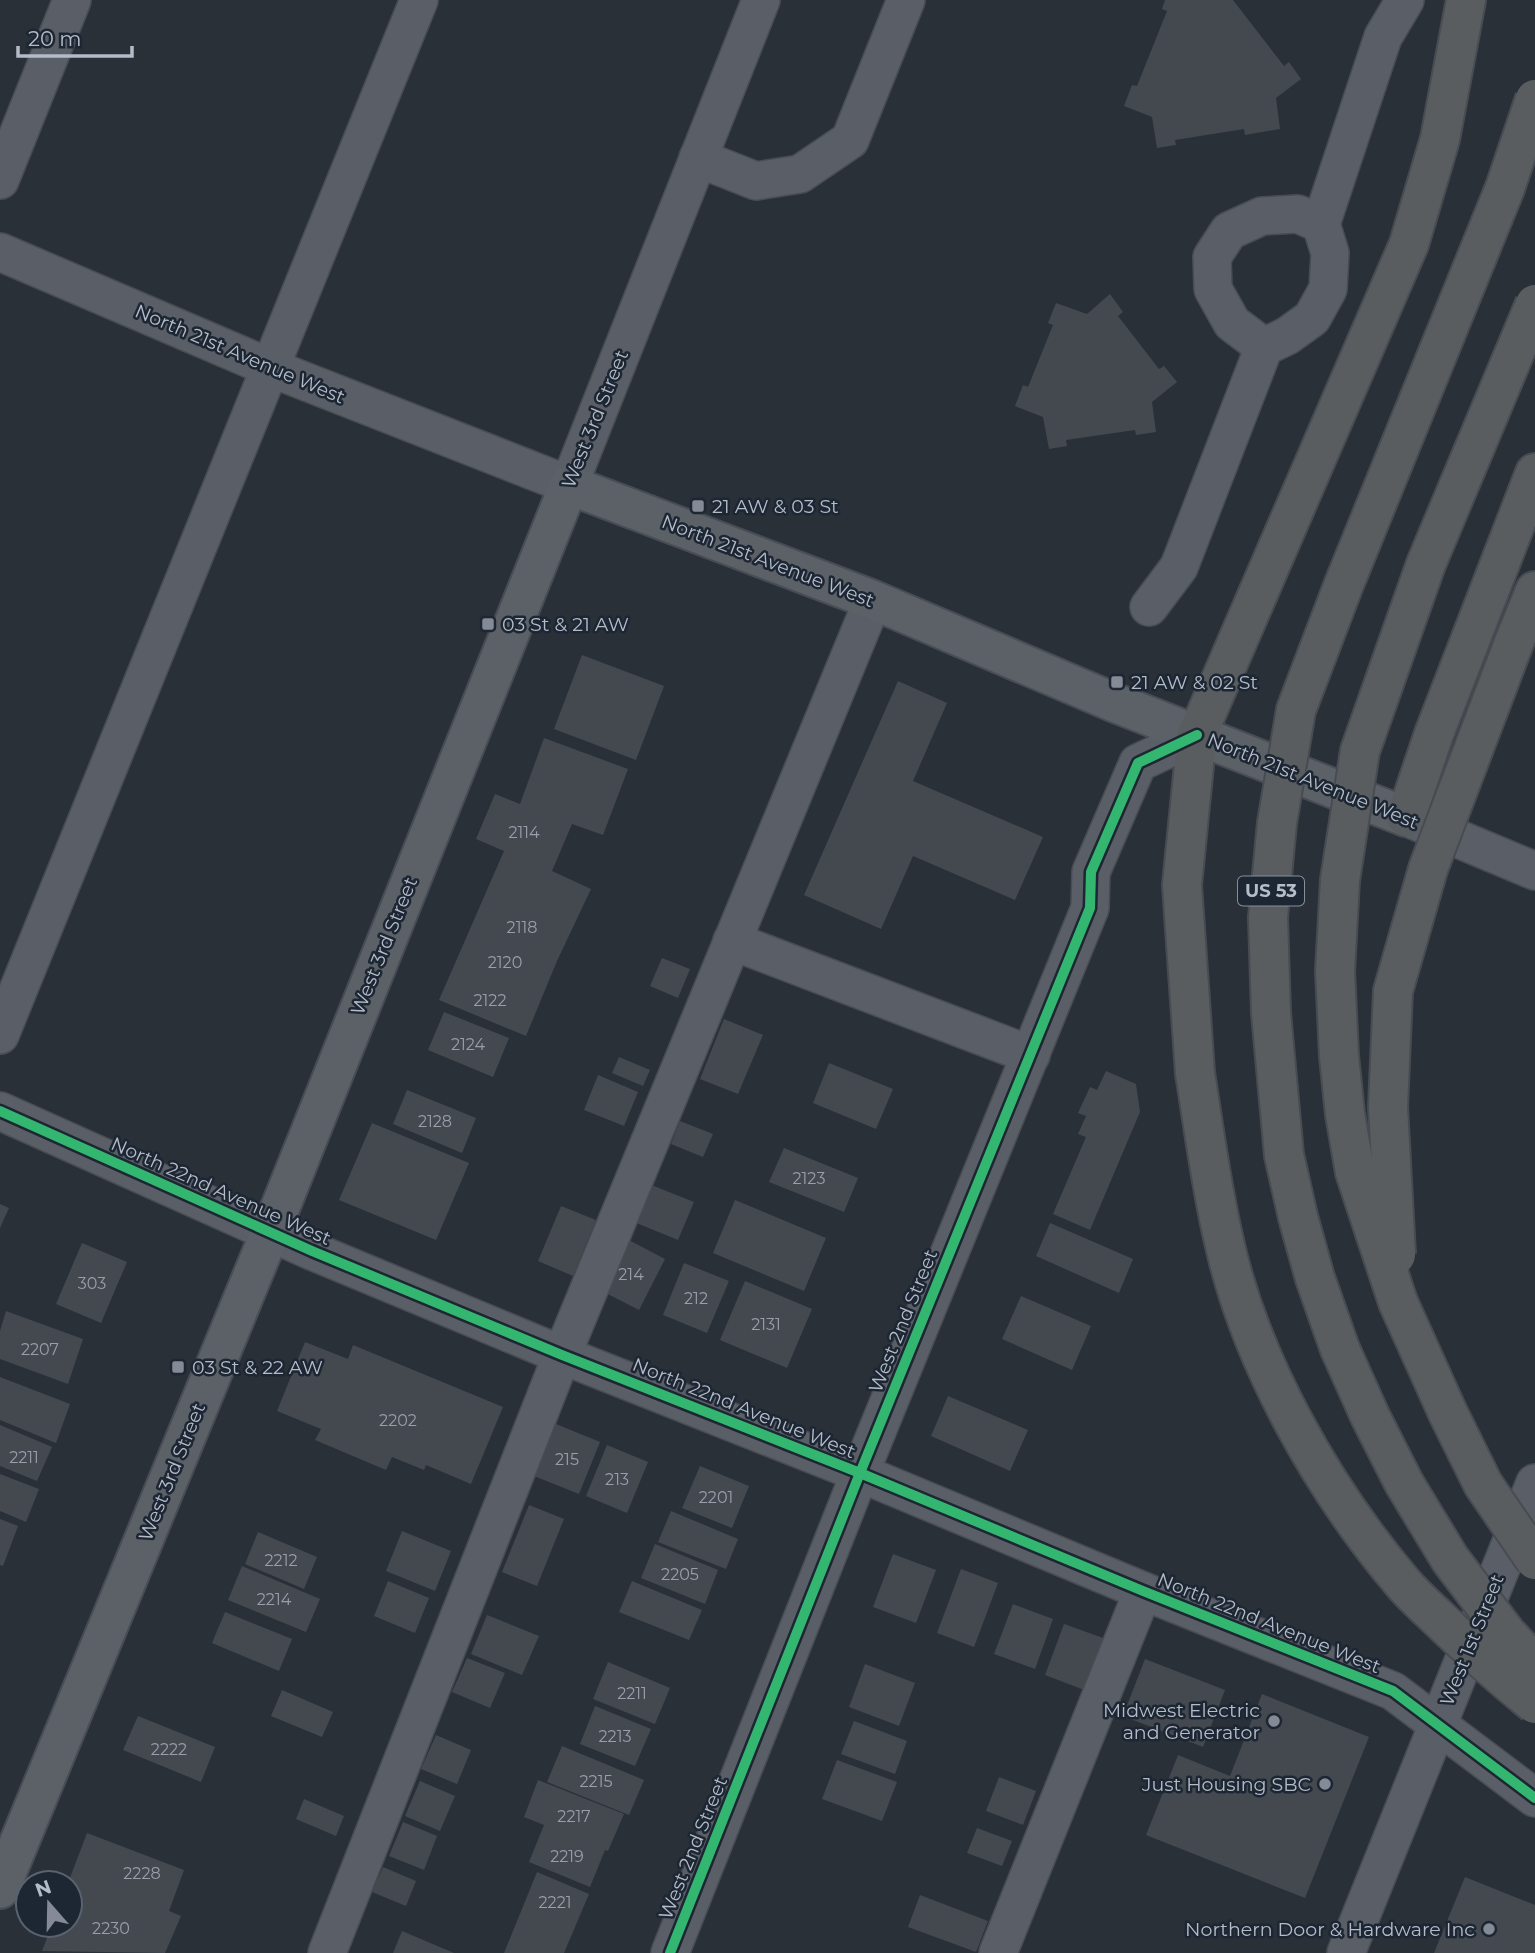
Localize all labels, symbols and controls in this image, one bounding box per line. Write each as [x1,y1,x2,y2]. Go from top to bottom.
scale bar [18,14,131,58]
text: 20 m [28,26,82,51]
street label: North 21st Avenue West [132,299,349,409]
street label: West 3rd Street [557,346,633,491]
place label: 21 AW & 03 St [712,495,839,518]
marker: 21 AW & 03 St [690,498,706,514]
street label: North 21st Avenue West [659,510,878,612]
place label: 03 St & 21 AW [502,613,629,636]
marker: 03 St & 21 AW [480,616,496,632]
place label: 21 AW & 02 St [1131,671,1258,694]
marker: 21 AW & 02 St [1109,674,1125,690]
street label: North 21st Avenue West [1204,728,1422,834]
house number: 2114 [508,823,540,842]
street label: West 3rd Street [346,873,422,1018]
road number: US 53 [1238,876,1304,906]
house number: 2118 [507,918,537,937]
house number: 2120 [488,953,522,972]
house number: 2122 [473,991,507,1010]
house number: 2124 [451,1035,486,1054]
house number: 2128 [418,1112,452,1131]
street label: North 22nd Avenue West [107,1132,335,1250]
house number: 2123 [793,1169,825,1188]
street label: West 2nd Street [864,1246,942,1396]
house number: 214 [618,1265,644,1284]
house number: 303 [78,1274,106,1293]
house number: 212 [684,1289,708,1308]
house number: 2131 [751,1315,781,1334]
house number: 2207 [21,1340,59,1359]
street label: North 22nd Avenue West [629,1353,859,1463]
place label: 03 St & 22 AW [192,1356,323,1379]
marker: 03 St & 22 AW [170,1359,186,1375]
street label: West 3rd Street [134,1399,210,1544]
house number: 2202 [379,1411,417,1430]
house number: 2211 [9,1448,39,1467]
house number: 215 [555,1450,579,1469]
house number: 213 [605,1470,629,1489]
house number: 2201 [699,1488,733,1507]
house number: 2212 [264,1551,298,1570]
house number: 2205 [661,1565,699,1584]
street label: North 22nd Avenue West [1154,1568,1384,1678]
street label: West 1st Street [1435,1571,1509,1709]
house number: 2214 [257,1590,292,1609]
house number: 2211 [617,1684,647,1703]
place label: Midwest Electric and Generator [1103,1699,1260,1744]
marker: Midwest Electric and Generator [1266,1713,1282,1729]
house number: 2213 [599,1727,631,1746]
house number: 2222 [151,1740,187,1759]
house number: 2215 [579,1772,613,1791]
street label: West 2nd Street [654,1773,732,1923]
place label: Just Housing SBC [1141,1773,1311,1796]
marker: Just Housing SBC [1317,1776,1333,1792]
house number: 2217 [557,1807,591,1826]
house number: 2219 [550,1847,584,1866]
house number: 2228 [123,1864,161,1883]
north arrow [14,1869,84,1939]
text: N [32,1875,55,1902]
house number: 2221 [538,1893,572,1912]
place label: Northern Door & Hardware Inc [1185,1918,1475,1941]
house number: 2230 [92,1919,130,1938]
marker: Northern Door & Hardware Inc [1481,1921,1497,1937]

